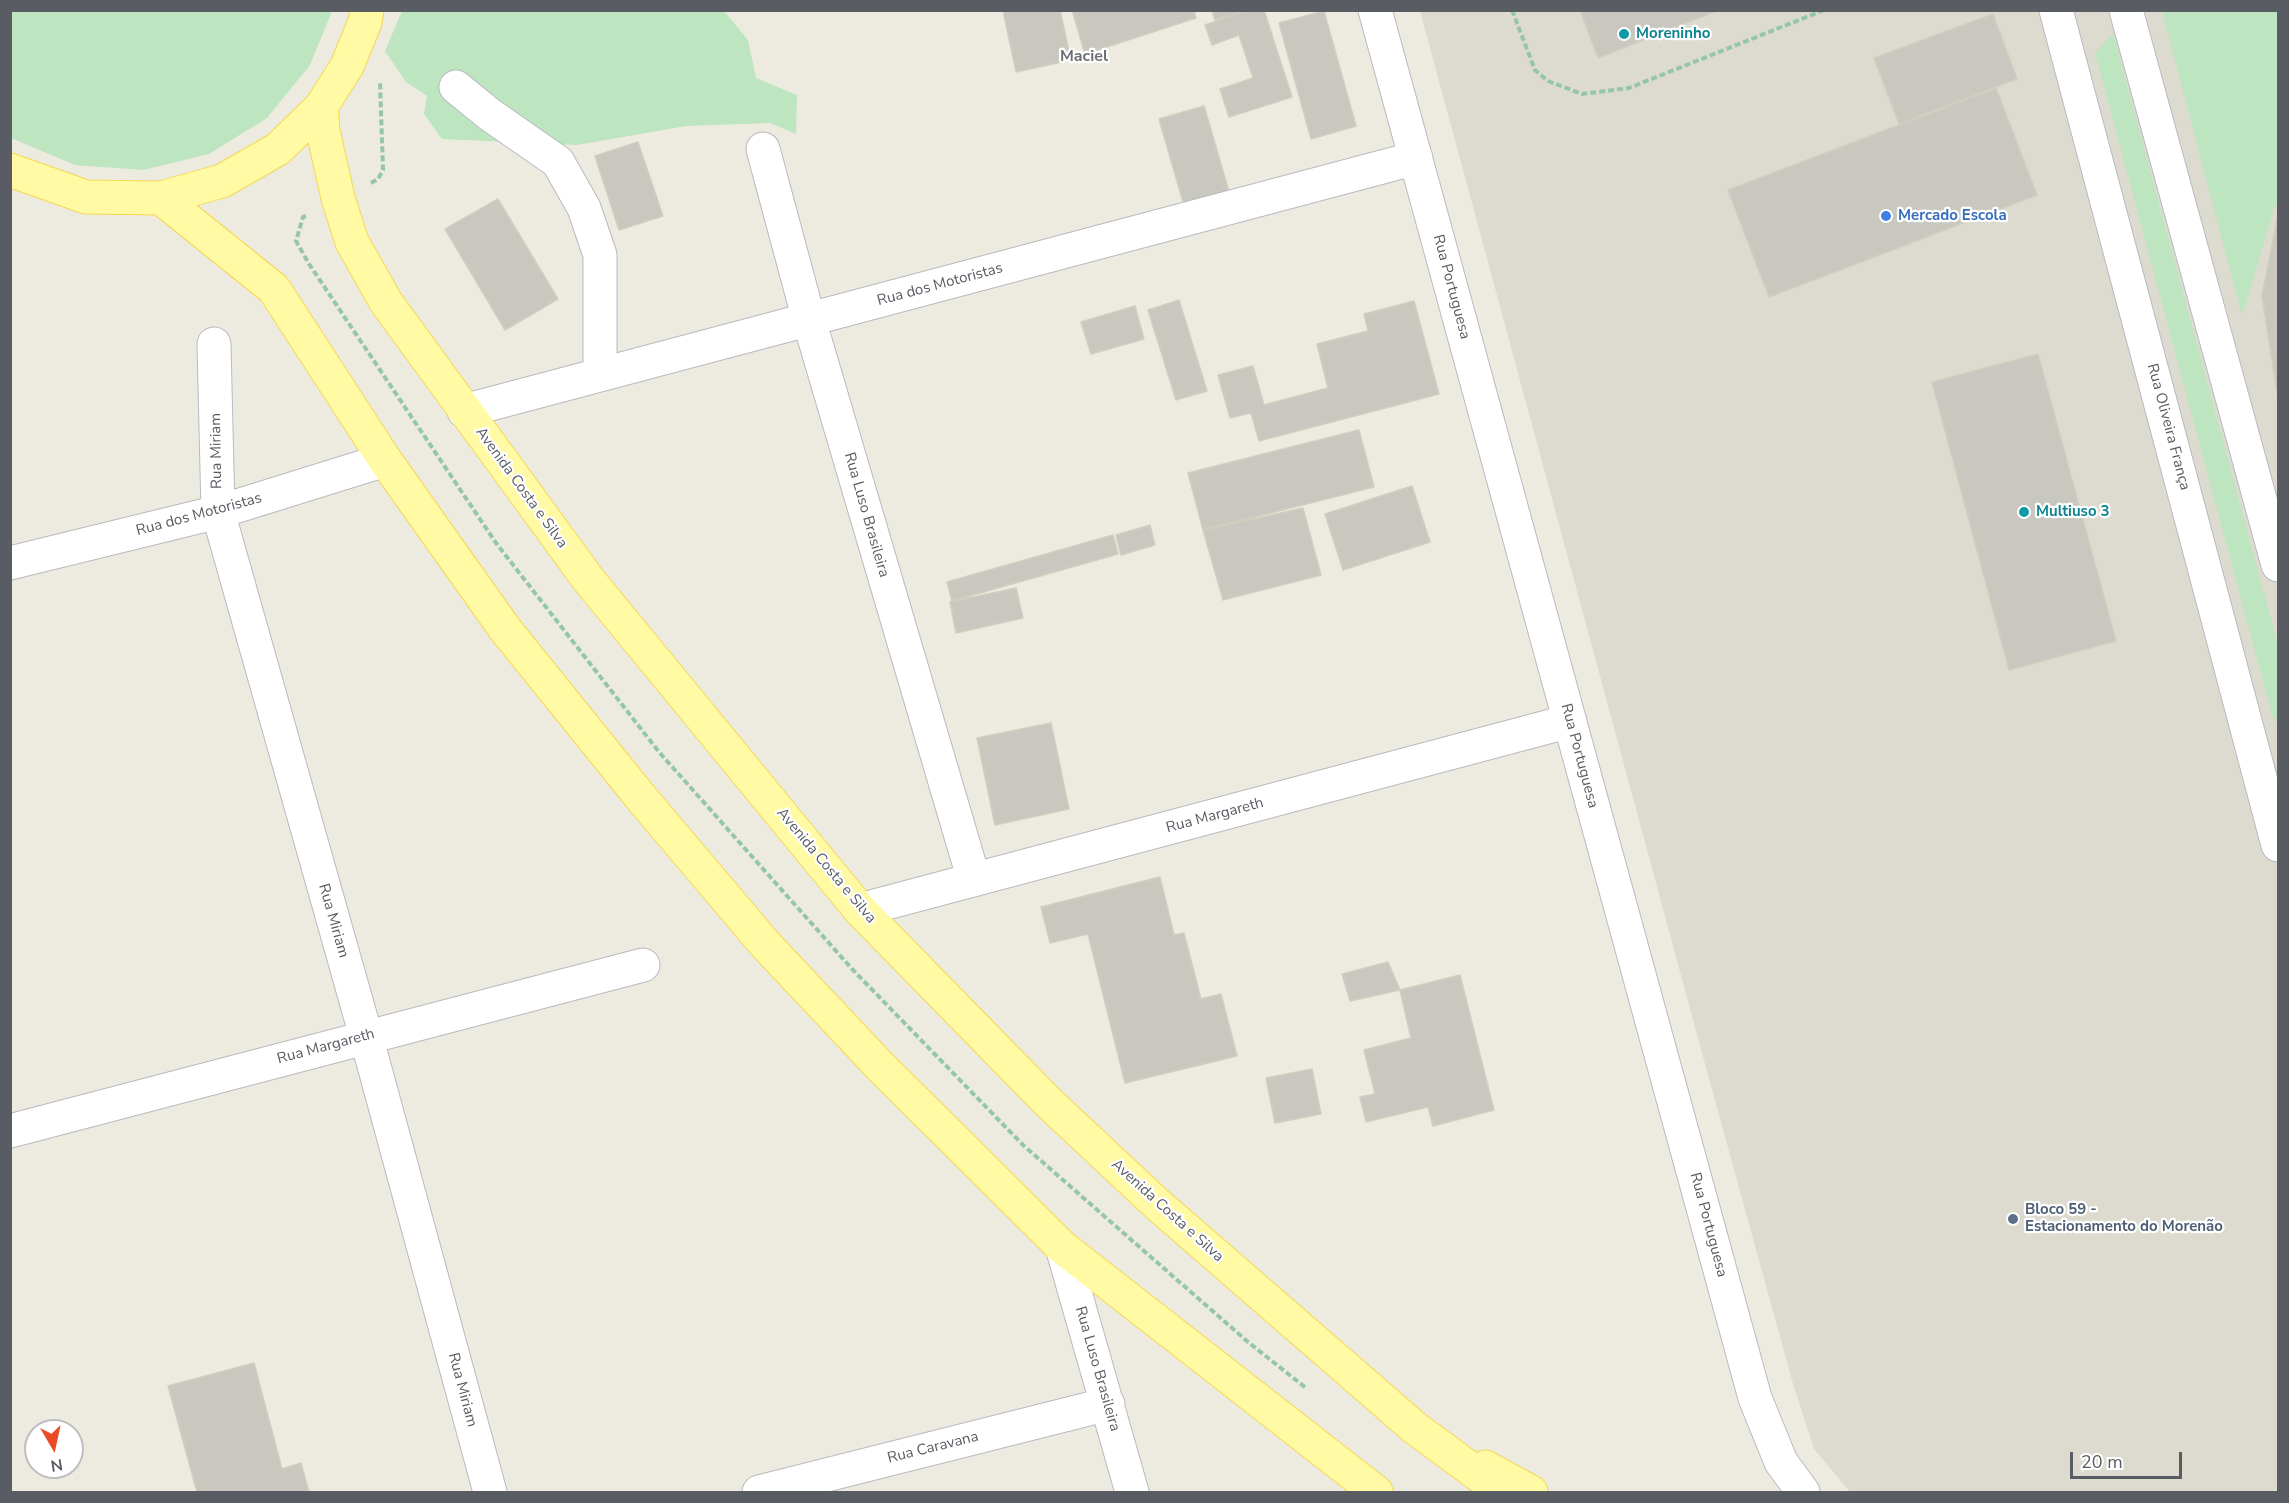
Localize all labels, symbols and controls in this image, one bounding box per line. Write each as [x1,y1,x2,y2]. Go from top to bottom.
place label: Moreninho [1636,25,1710,43]
marker: Moreninho [1617,27,1631,41]
district label: Maciel [1060,47,1108,67]
place label: Mercado Escola [1898,207,2007,225]
marker: Mercado Escola [1879,209,1893,223]
street label: Rua Portuguesa [1428,233,1474,341]
street label: Rua dos Motoristas [875,260,1005,310]
street label: Rua Oliveira França [2142,362,2194,492]
street label: Rua Miriam [207,413,227,489]
street label: Avenida Costa e Silva [471,424,571,552]
street label: Rua Luso Brasileira [840,450,892,580]
street label: Rua dos Motoristas [134,490,264,540]
place label: Multiuso 3 [2036,503,2110,521]
marker: Multiuso 3 [2017,505,2031,519]
street label: Rua Portuguesa [1556,702,1602,810]
street label: Rua Margareth [1164,794,1266,838]
street label: Avenida Costa e Silva [772,805,880,927]
street label: Rua Miriam [314,882,352,960]
street label: Rua Margareth [275,1025,377,1069]
street label: Avenida Costa e Silva [1107,1156,1227,1266]
street label: Rua Portuguesa [1685,1171,1731,1279]
place label: Bloco 59 - Estacionamento do Morenão [2025,1201,2223,1236]
marker: Bloco 59 - Estacionamento do Morenão [2006,1212,2020,1226]
street label: Rua Luso Brasileira [1071,1304,1123,1434]
street label: Rua Miriam [443,1351,481,1429]
north arrow [24,1419,84,1479]
street label: Rua Caravana [886,1428,980,1468]
scale bar [2073,1440,2186,1478]
text: 20 m [2081,1450,2123,1474]
text: N [49,1453,64,1477]

